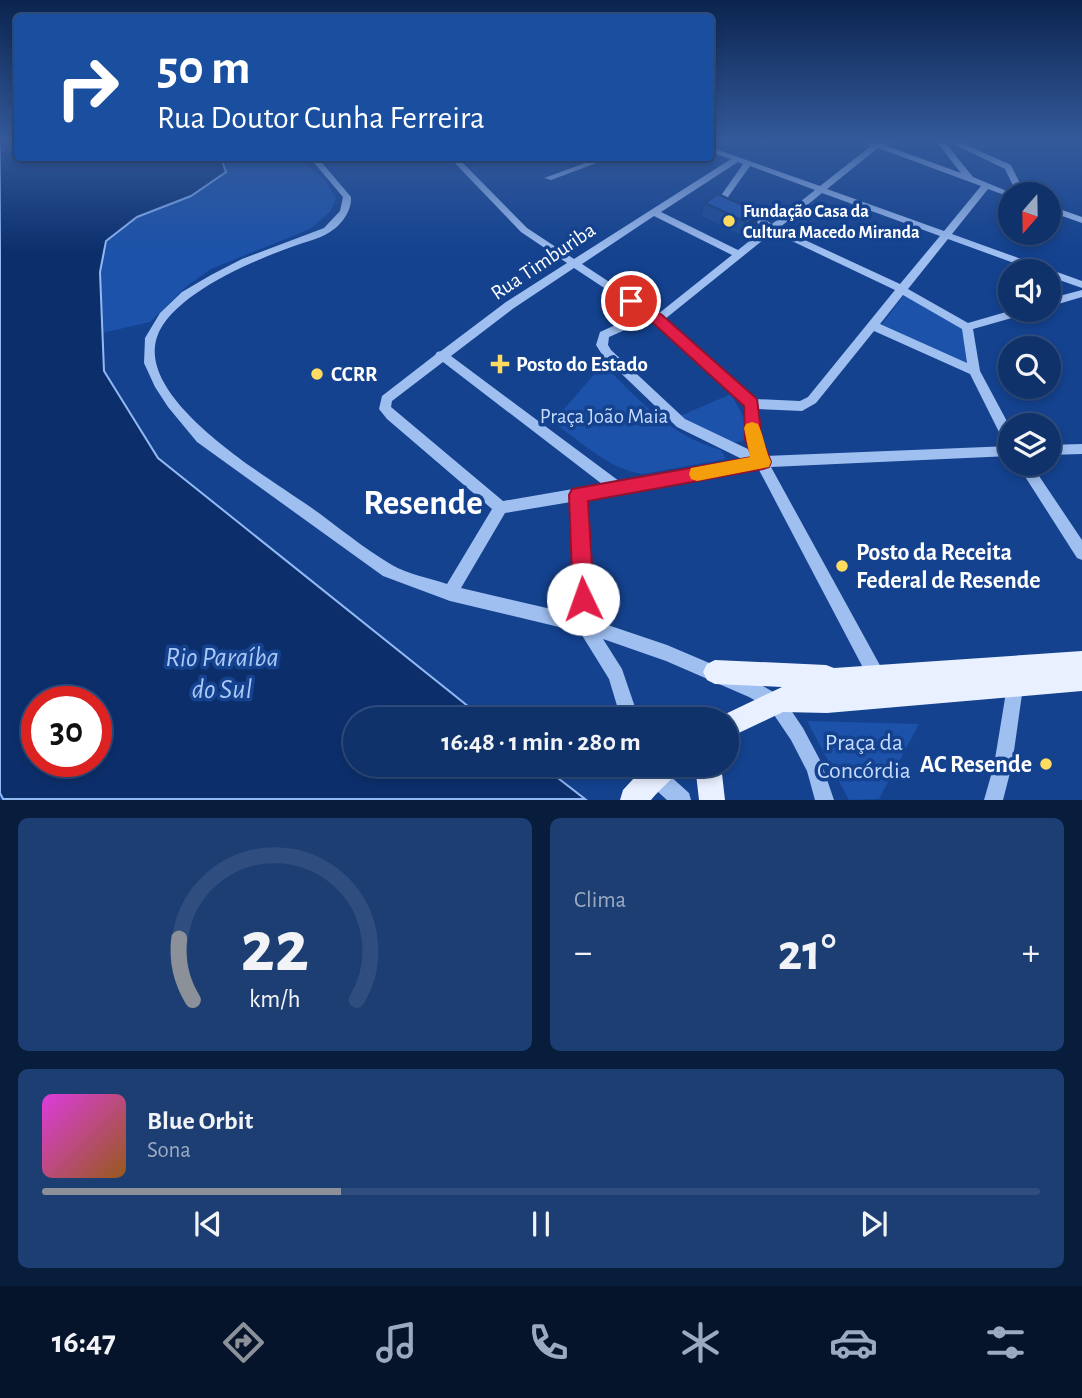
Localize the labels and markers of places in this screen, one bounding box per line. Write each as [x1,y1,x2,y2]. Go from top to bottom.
place label: Fundação Casa da Cultura Macedo Miranda [743,203,920,242]
marker: Fundação Casa da Cultura Macedo Miranda [721,213,737,229]
pin [601,271,661,331]
marker: Posto do Estado [490,354,510,374]
place label: Posto do Estado [516,354,648,375]
place label: CCRR [331,364,378,385]
marker: CCRR [309,366,325,382]
place label: Posto da Receita Federal de Resende [856,541,1041,593]
marker: Posto da Receita Federal de Resende [834,558,850,574]
place label: AC Resende [920,753,1032,777]
marker: AC Resende [1038,756,1054,772]

